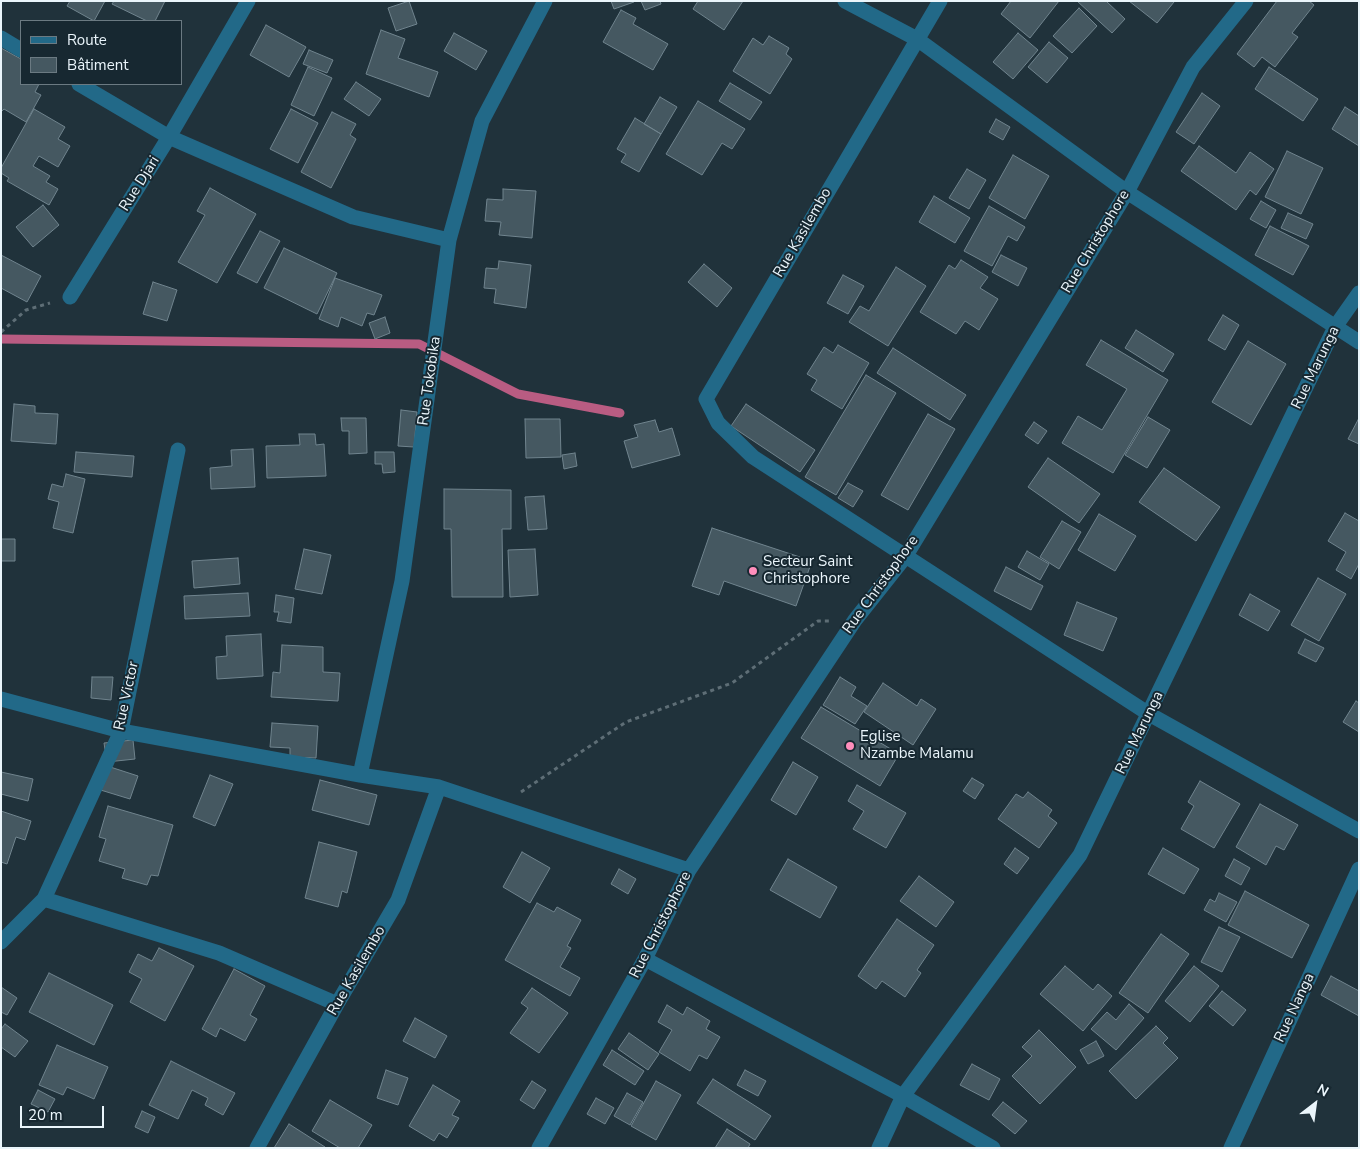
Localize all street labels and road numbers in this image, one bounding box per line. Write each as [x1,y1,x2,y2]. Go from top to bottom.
street label: Rue Djari [116,153,164,215]
street label: Rue Kasilembo [770,185,836,281]
street label: Rue Christophore [1058,187,1134,297]
street label: Rue Marunga [1288,324,1344,412]
street label: Rue Tokobika [415,335,445,427]
street label: Rue Christophore [839,532,923,638]
street label: Rue Victor [111,660,143,732]
street label: Rue Marunga [1112,689,1168,777]
street label: Rue Christophore [626,869,696,981]
street label: Rue Kasilembo [324,923,390,1019]
street label: Rue Nanga [1271,970,1319,1046]

